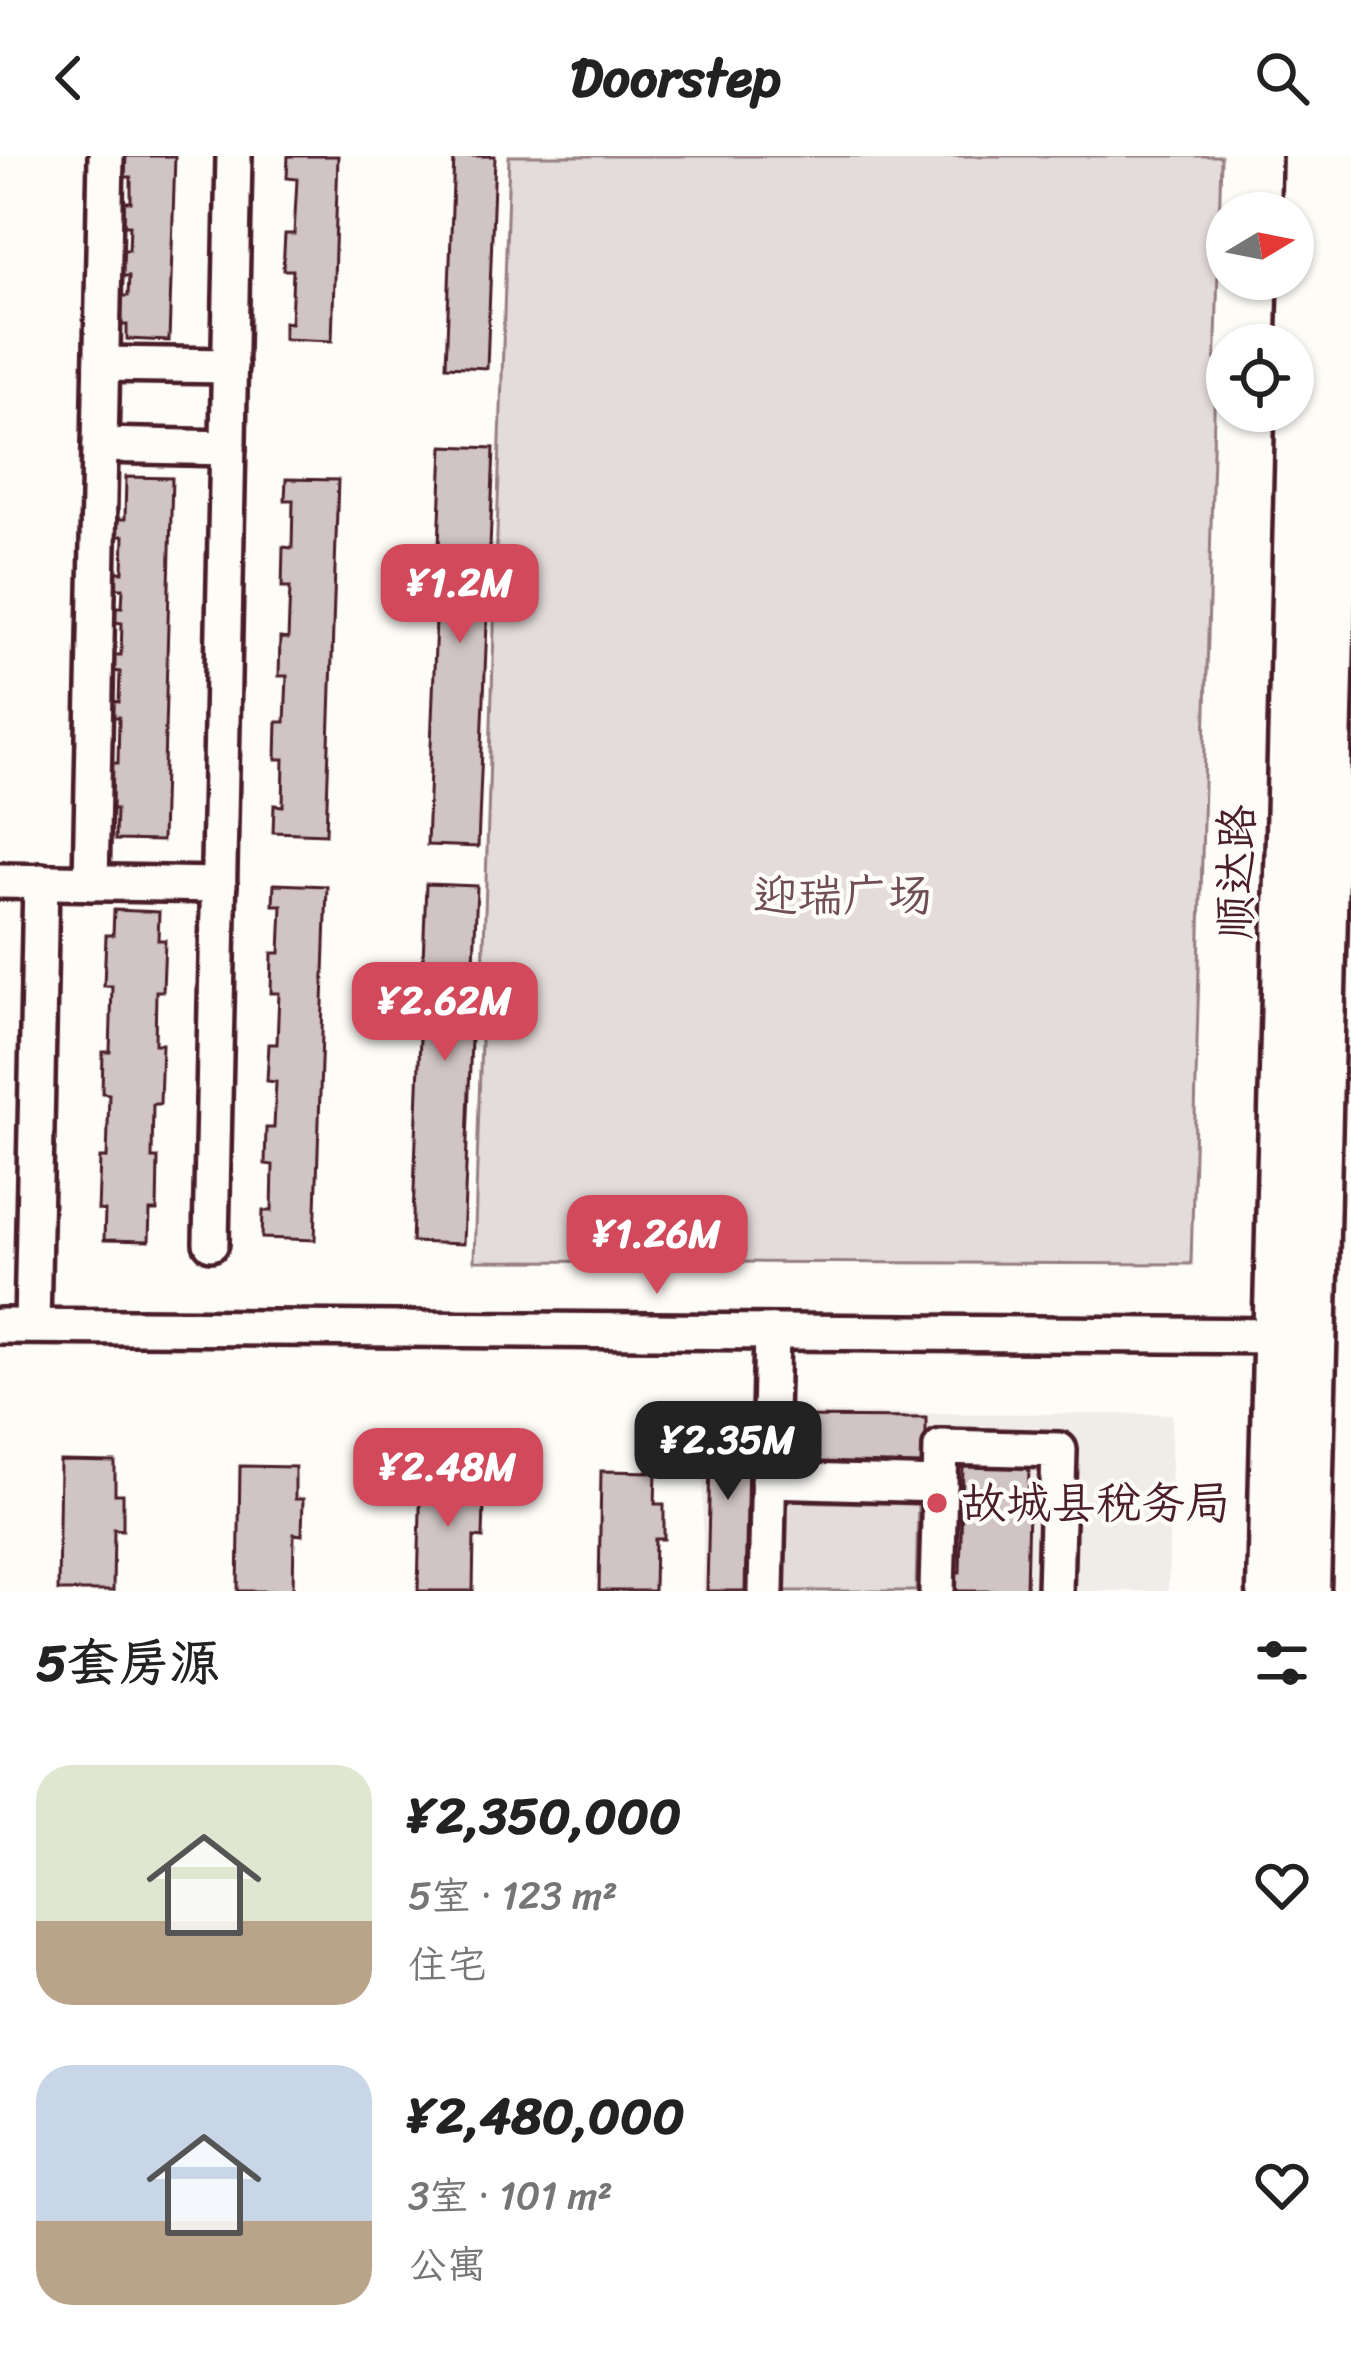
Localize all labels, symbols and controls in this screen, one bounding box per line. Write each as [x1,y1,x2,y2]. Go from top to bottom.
text: Doorstep [570,30,781,126]
icon: back [36,45,102,111]
icon: search [1249,45,1315,111]
north arrow [1206,192,1314,300]
map controls [1206,192,1314,432]
button: locate [1206,324,1314,432]
pin: ¥1.2M [376,544,544,646]
text: ¥1.2M [408,548,512,617]
street label: 顺达路 [1195,804,1277,940]
park label: 迎瑞广场 [753,856,933,936]
pin: ¥2.62M [347,962,543,1064]
text: ¥2.62M [379,966,511,1035]
pin: ¥1.26M [559,1195,755,1297]
text: ¥1.26M [594,1199,720,1268]
pin: ¥2.35M [630,1401,826,1503]
text: ¥2.35M [662,1405,795,1474]
pin: ¥2.48M [350,1428,546,1530]
text: ¥2.48M [380,1432,516,1501]
place label: 故城县税务局 [961,1463,1231,1543]
marker: 故城县税务局 [924,1490,950,1516]
text: 5套房源 [36,1618,220,1708]
icon: filters [1249,1630,1315,1696]
text: ¥2,350,000 [408,1771,681,1861]
icon: home [132,1813,276,1957]
icon: heart [1249,1852,1315,1918]
text: 5室 · 123 m² [408,1861,618,1930]
text: 住宅 [408,1930,486,1999]
text: ¥2,480,000 [408,2071,685,2161]
icon: home [132,2113,276,2257]
icon: heart [1249,2152,1315,2218]
text: 3室 · 101 m² [408,2161,613,2230]
text: 公寓 [408,2230,486,2299]

